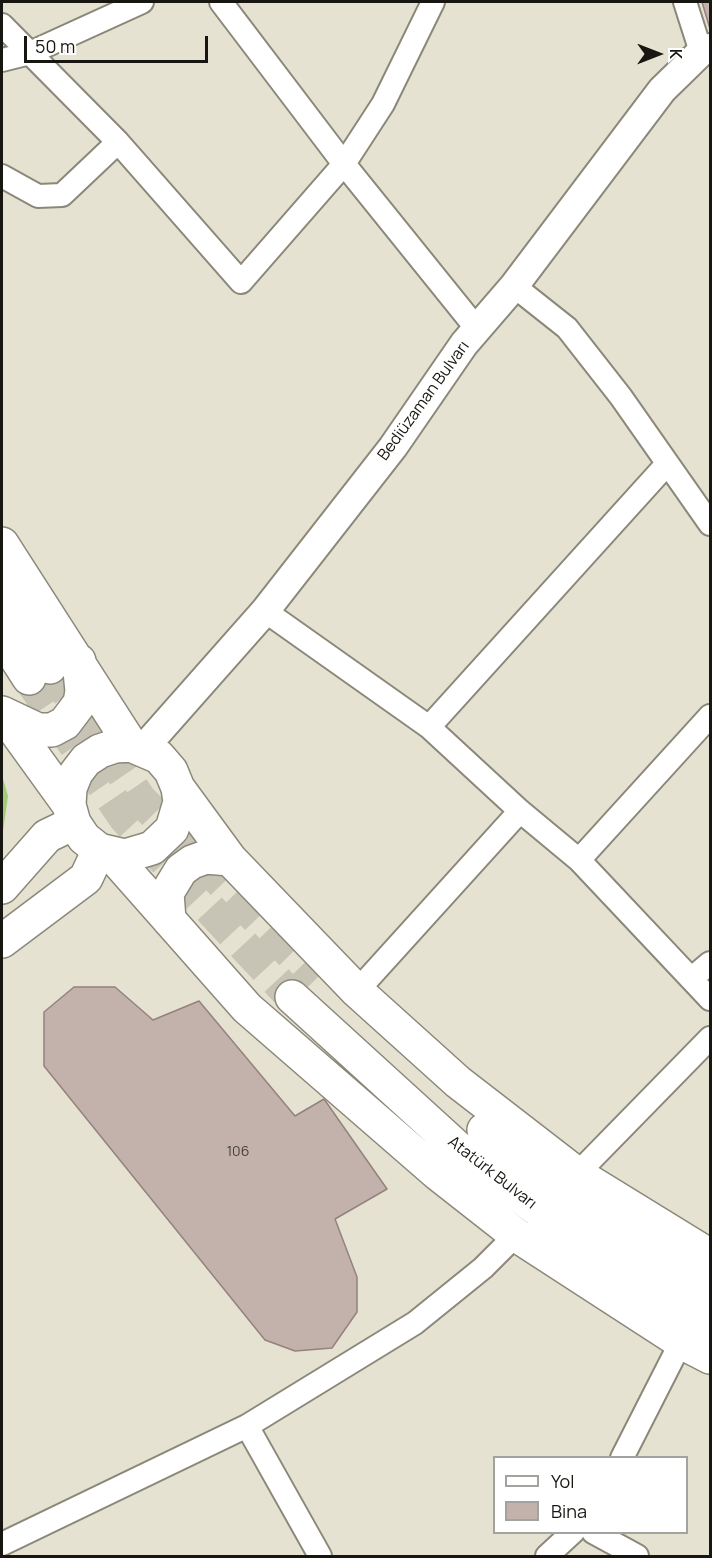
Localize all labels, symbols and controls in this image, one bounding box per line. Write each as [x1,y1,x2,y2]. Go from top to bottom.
scale bar [27,24,212,62]
north arrow [628,24,688,84]
text: 50 m [35,34,75,58]
text: K [665,49,687,59]
street label: Bediüzaman Bulvarı [374,338,474,464]
street label: Atatürk Bulvarı [444,1132,540,1214]
house number: 106 [227,1144,249,1160]
legend [493,1456,688,1534]
text: Yol [551,1469,574,1493]
text: Bina [551,1499,587,1523]

